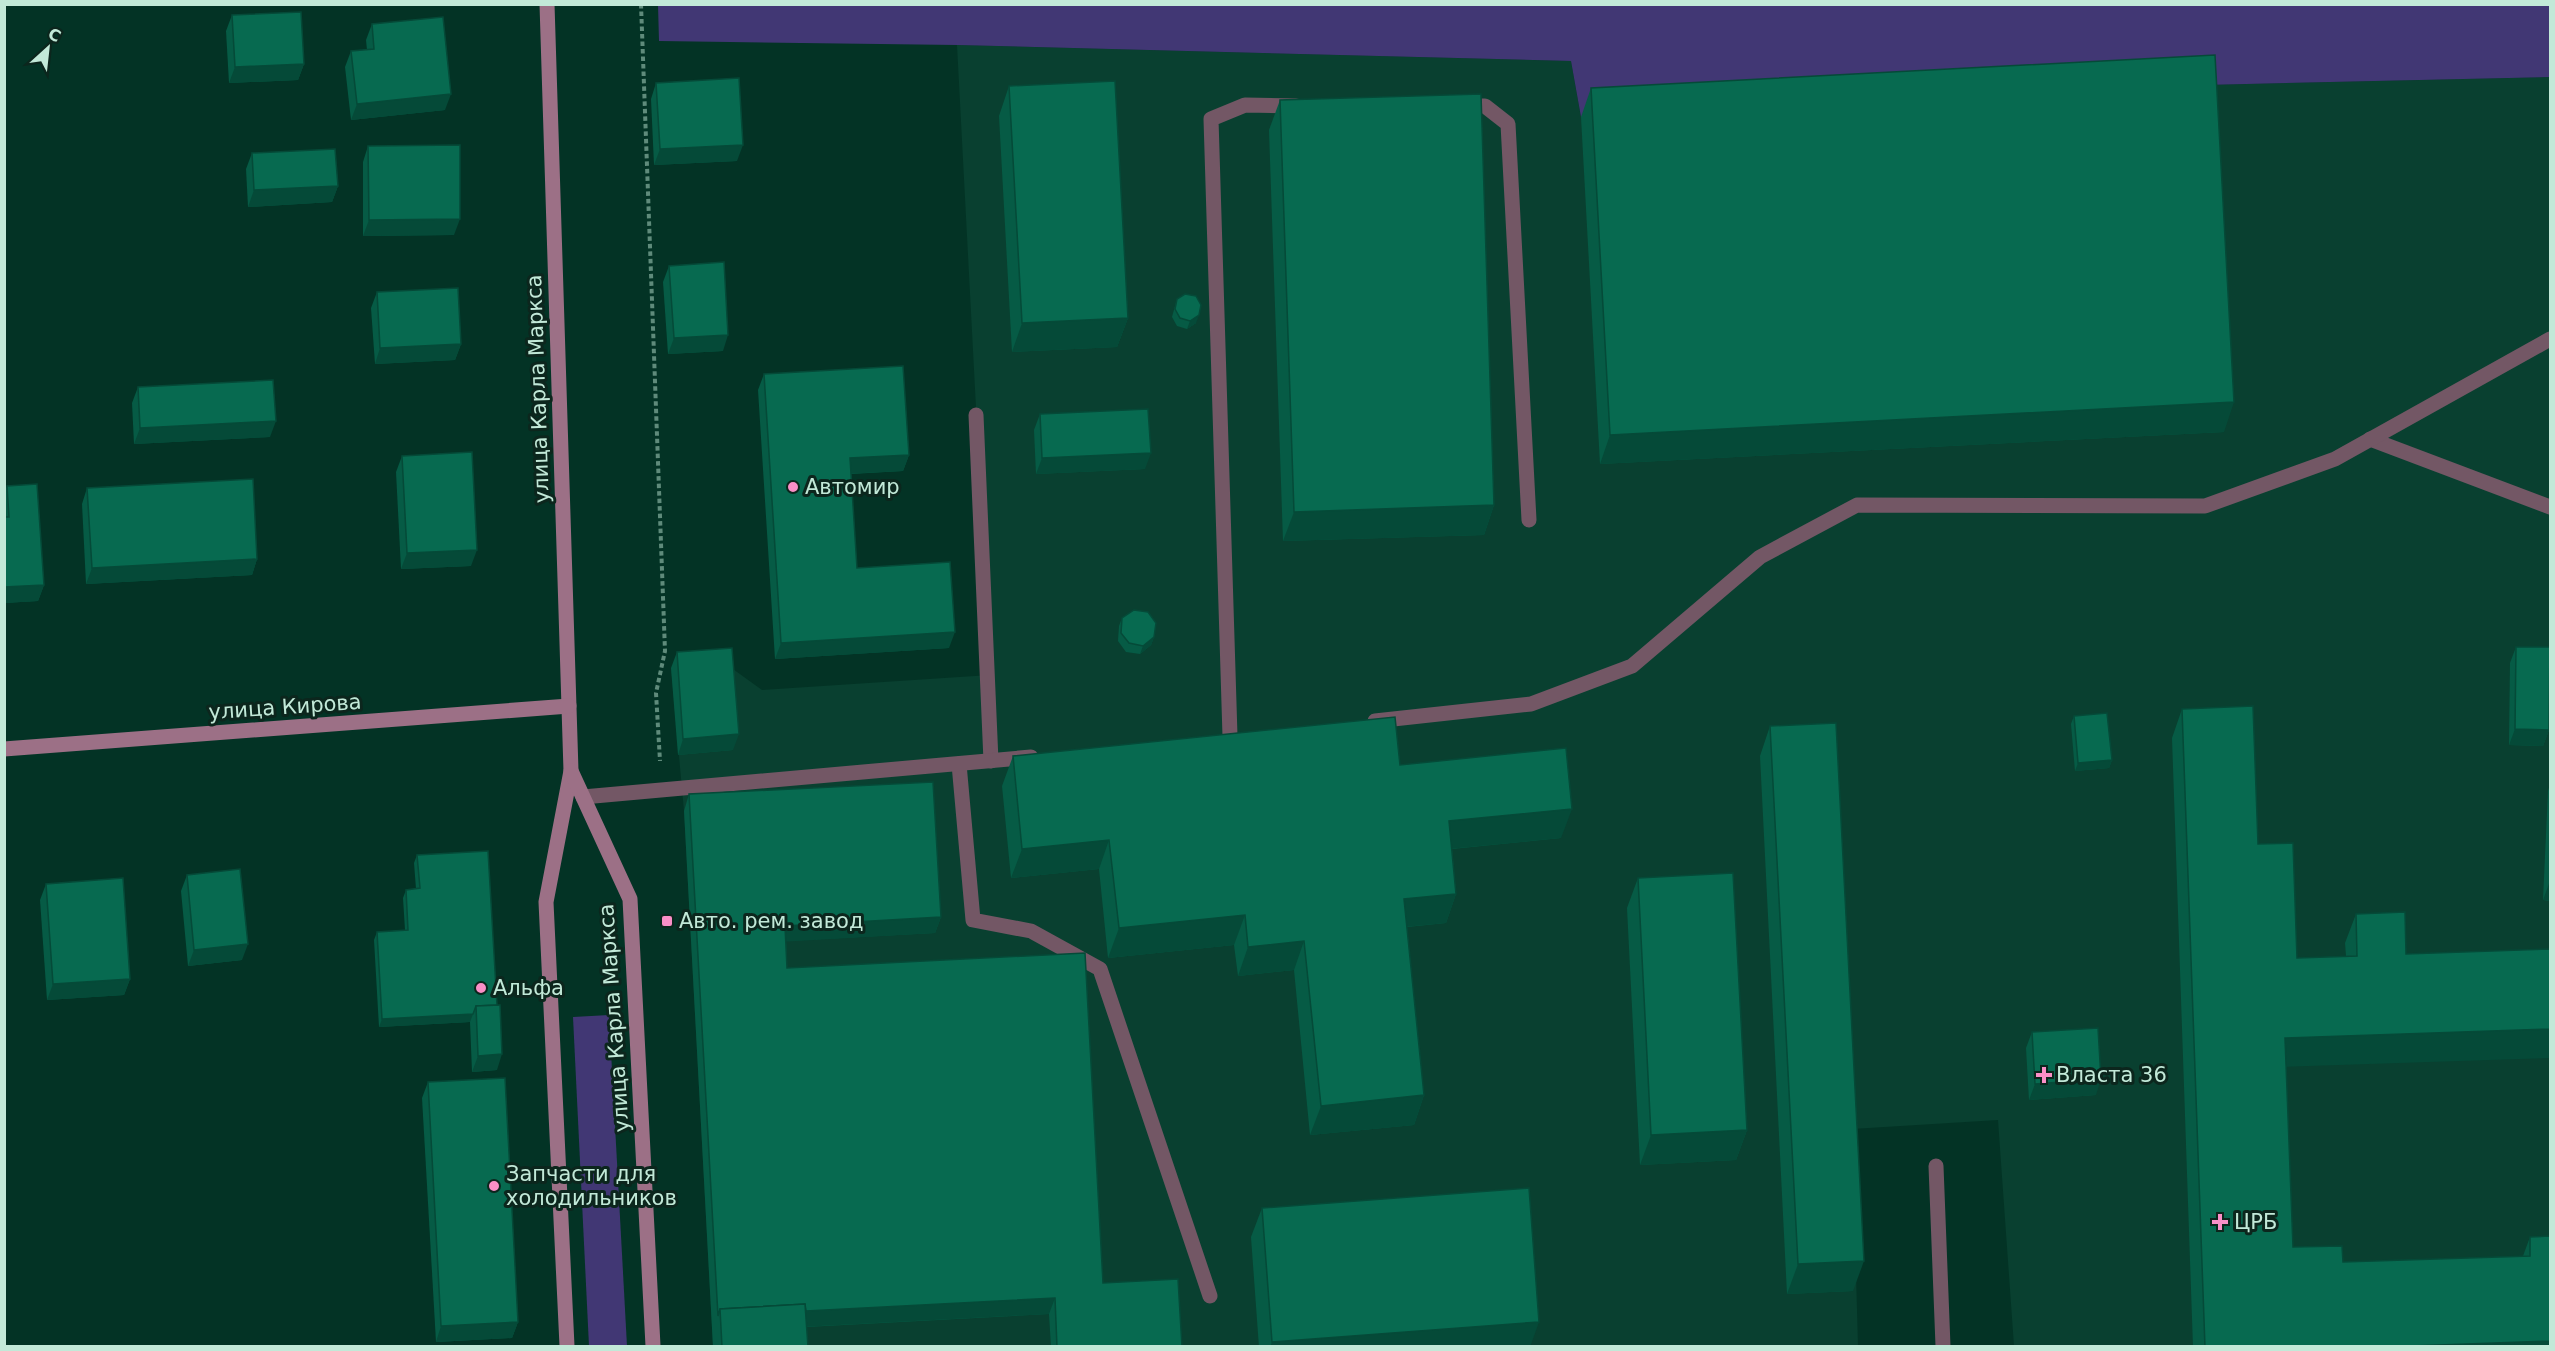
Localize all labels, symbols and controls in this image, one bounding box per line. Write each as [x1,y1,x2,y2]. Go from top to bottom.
north arrow [18,18,78,78]
text: С [45,24,64,46]
street label: улица Карла Маркса [522,274,554,504]
place label: Автомир [805,475,900,499]
marker: Автомир [786,480,800,494]
street label: улица Кирова [208,690,362,724]
street label: улица Карла Маркса [594,903,634,1133]
place label: Авто. рем. завод [679,909,863,933]
marker: Авто. рем. завод [660,914,674,928]
place label: Альфа [493,976,564,1000]
marker: Альфа [474,981,488,995]
place label: Власта 36 [2056,1063,2167,1087]
marker: Власта 36 [2037,1068,2051,1082]
place label: Запчасти для холодильников [506,1162,677,1210]
marker: Запчасти для холодильников [487,1179,501,1193]
place label: ЦРБ [2234,1210,2277,1234]
marker: ЦРБ [2211,1213,2229,1231]

